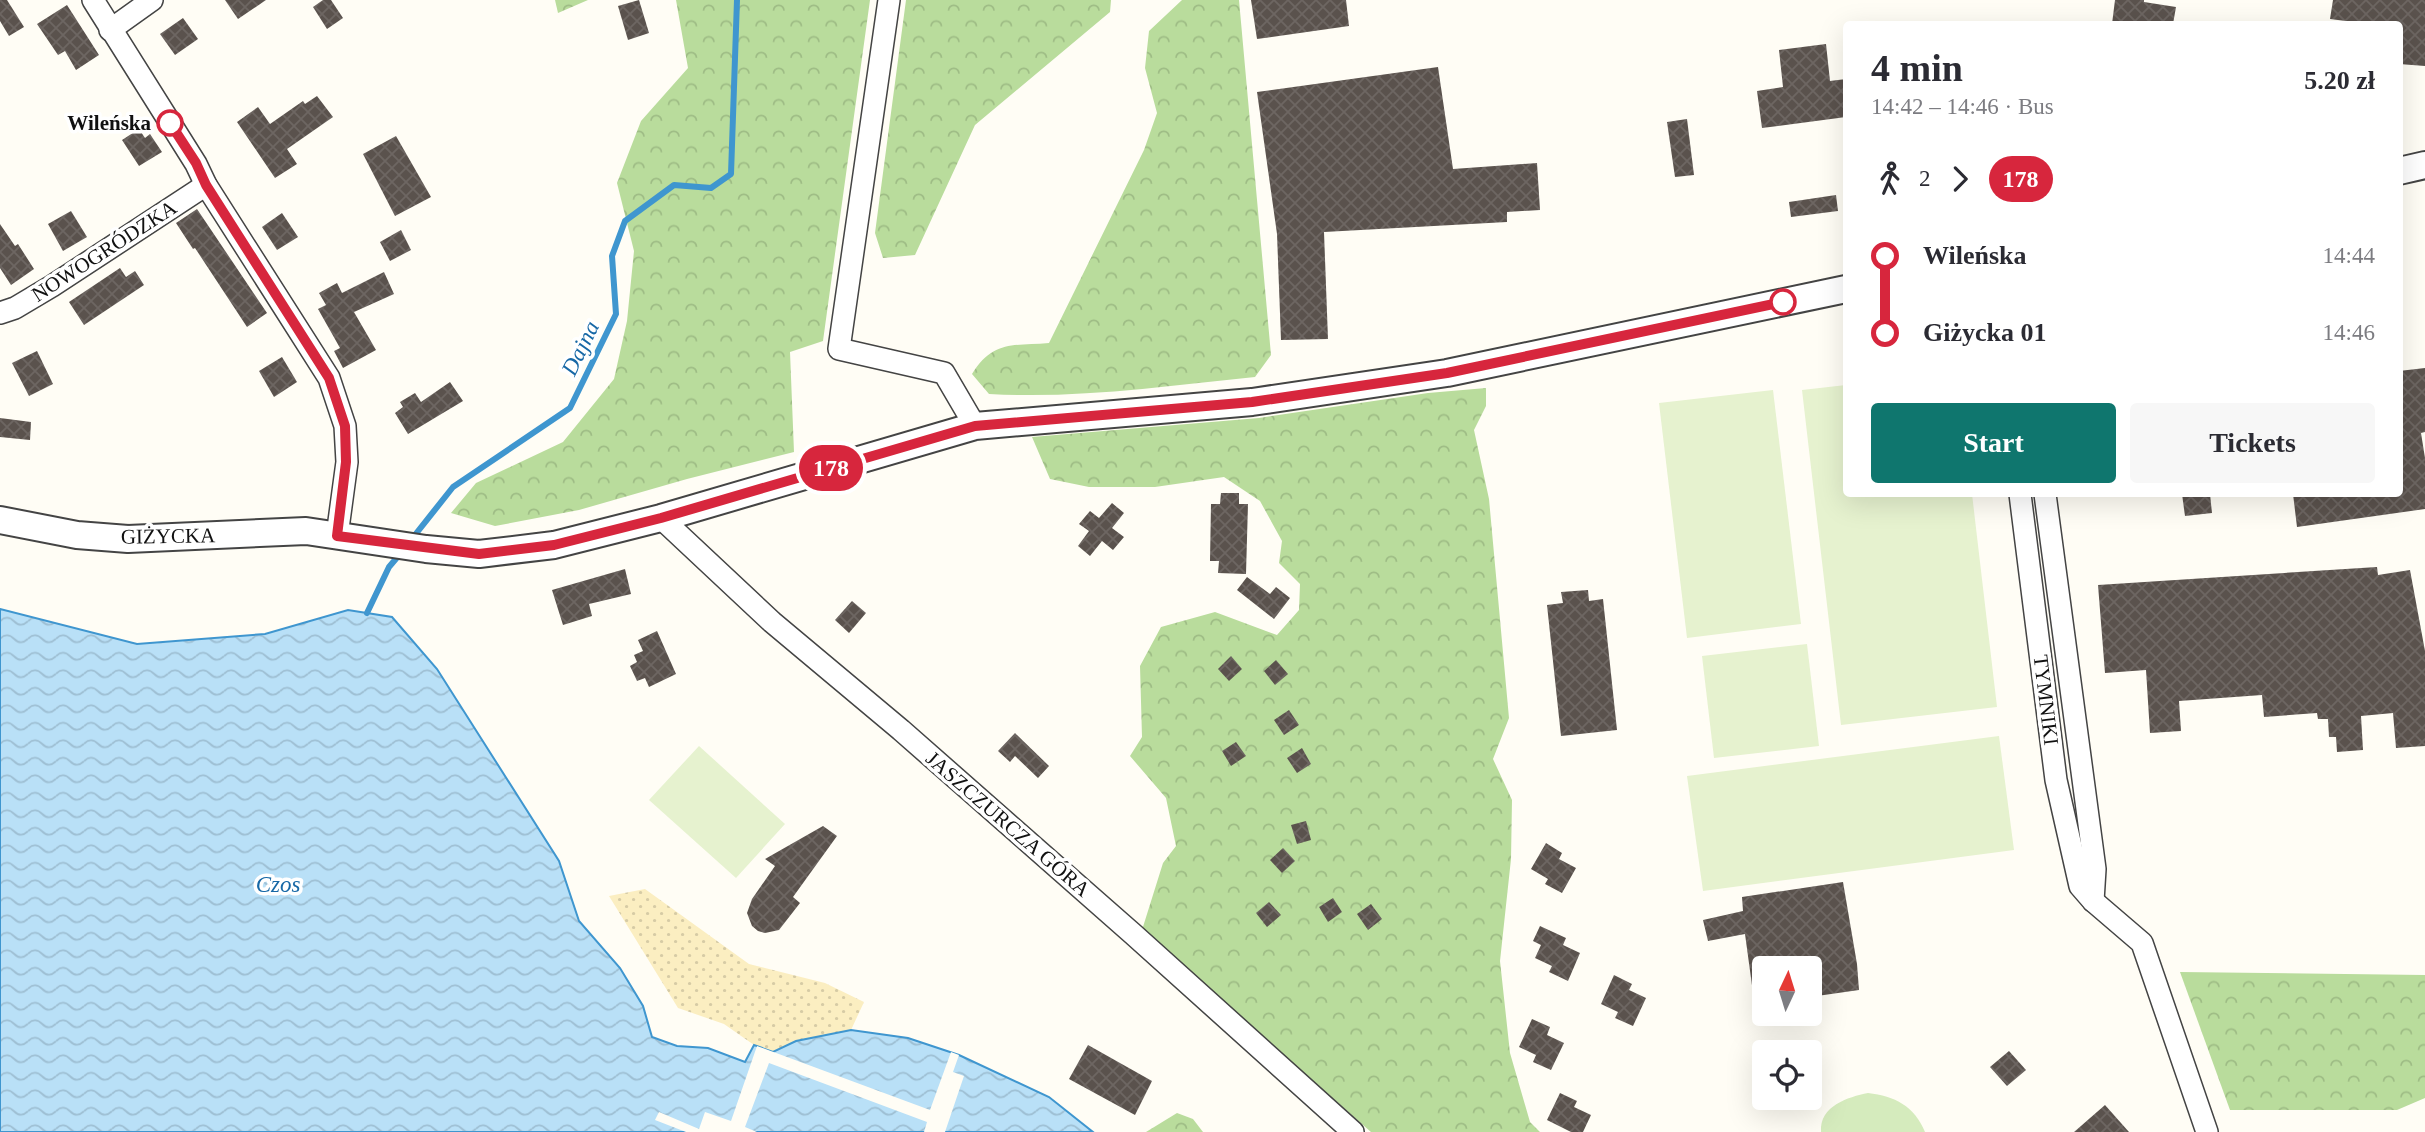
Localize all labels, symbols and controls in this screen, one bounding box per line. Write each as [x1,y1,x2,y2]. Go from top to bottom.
text: 4 min [1871,47,1963,89]
text: 5.20 zł [2304,66,2375,95]
text: 14:42 – 14:46 · Bus [1871,94,2054,119]
marker: Wileńska [157,110,183,136]
place label: Wileńska [67,111,151,135]
icon: walk [1871,160,1909,198]
icon: forward [1941,160,1979,198]
text: 2 [1919,166,1931,191]
text: 178 [2003,166,2039,192]
street label: NOWOGRÓDZKA [27,195,182,307]
text: Wileńska [1923,241,2027,270]
text: 14:44 [2323,243,2375,268]
unlabelled marker [1770,289,1796,315]
water label: Dajna [556,317,604,380]
text: Giżycka 01 [1923,318,2047,347]
text: 14:46 [2323,320,2375,345]
button: Start [1871,403,2116,483]
button: Tickets [2130,403,2375,483]
line badge: 178 [791,445,871,491]
text: 178 [813,455,849,481]
street label: GIŻYCKA [121,523,216,549]
street label: TYMNIKI [2029,653,2063,747]
street label: JASZCZURCZA GÓRA [921,746,1096,902]
water label: Czos [256,872,300,897]
north arrow [1752,956,1822,1026]
map controls [1752,956,1822,1110]
button: locate [1752,1040,1822,1110]

